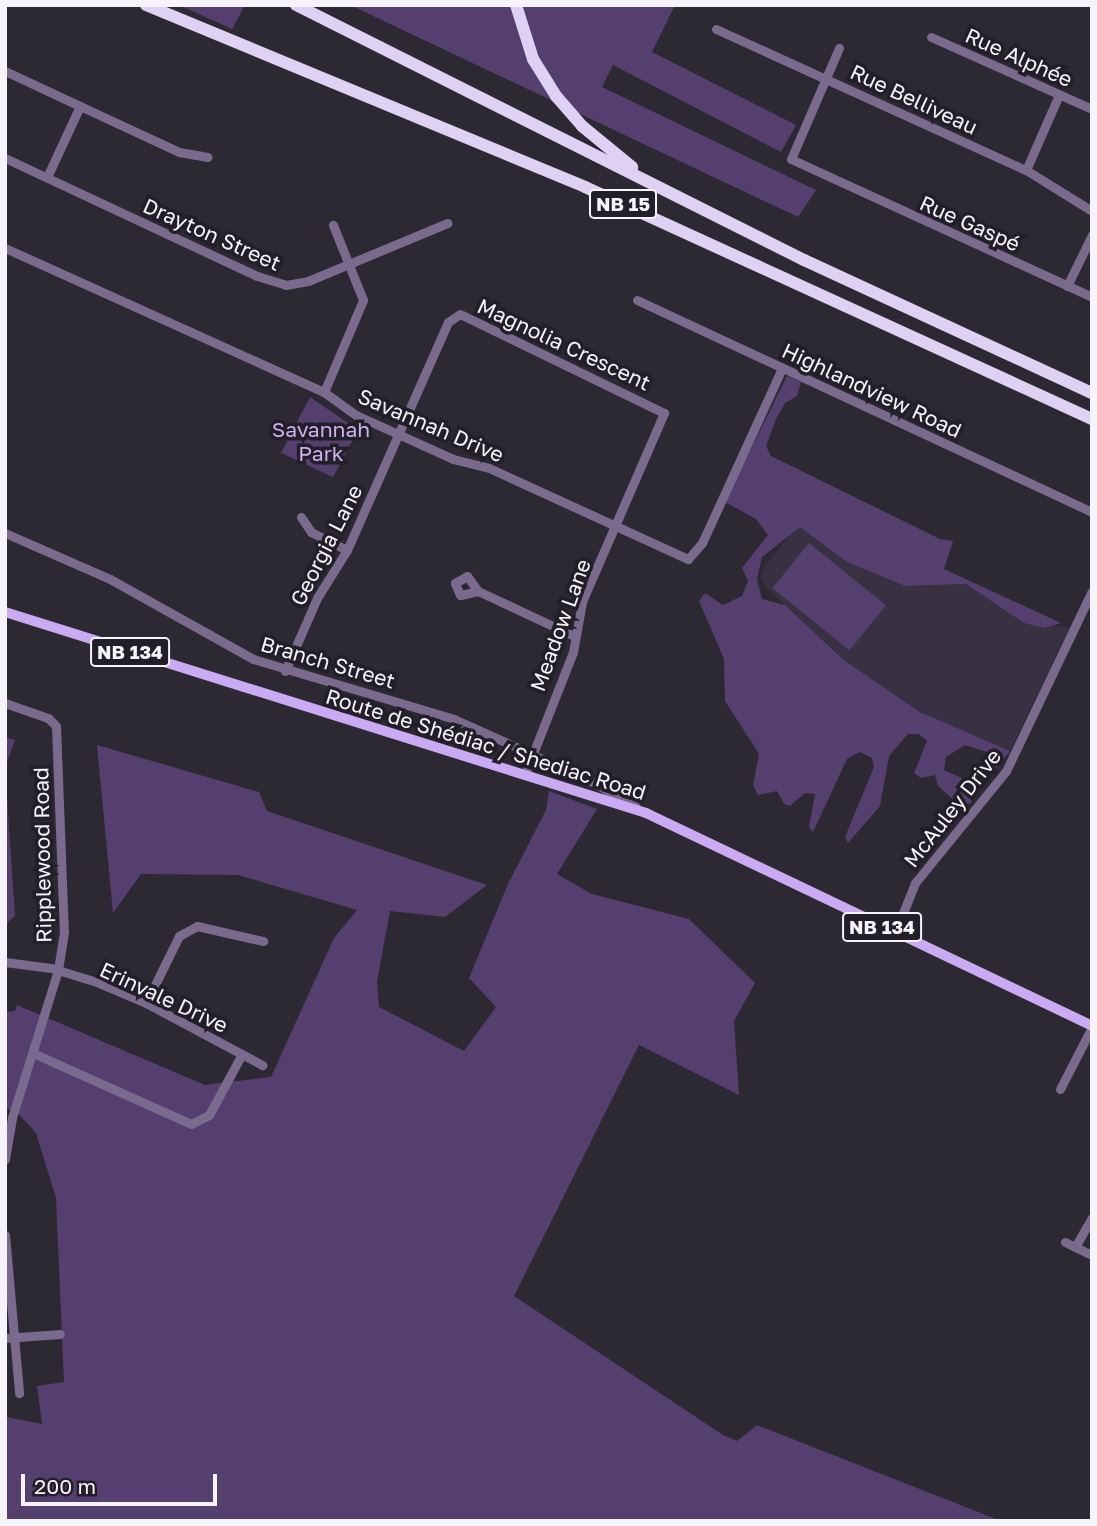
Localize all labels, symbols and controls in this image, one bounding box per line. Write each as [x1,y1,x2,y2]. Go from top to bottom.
street label: Rue Alphée [962,22,1076,92]
street label: Rue Belliveau [846,59,982,139]
road number: NB 15 [588,188,658,220]
street label: Rue Gaspé [916,190,1024,256]
street label: Drayton Street [139,192,285,276]
street label: Magnolia Crescent [473,293,655,395]
street label: Highlandview Road [778,337,966,443]
street label: Savannah Drive [354,383,508,467]
park label: Savannah Park [272,416,370,466]
street label: Georgia Lane [285,480,367,610]
street label: Meadow Lane [524,555,596,695]
street label: Branch Street [258,631,398,693]
road number: NB 134 [90,636,170,667]
street label: Route de Shédiac / Shediac Road [323,683,649,805]
street label: McAuley Drive [898,744,1006,872]
street label: Ripplewood Road [28,767,56,943]
road number: NB 134 [842,911,922,942]
street label: Erinvale Drive [96,956,232,1038]
scale bar [24,1460,220,1504]
text: 200 m [34,1473,96,1499]

